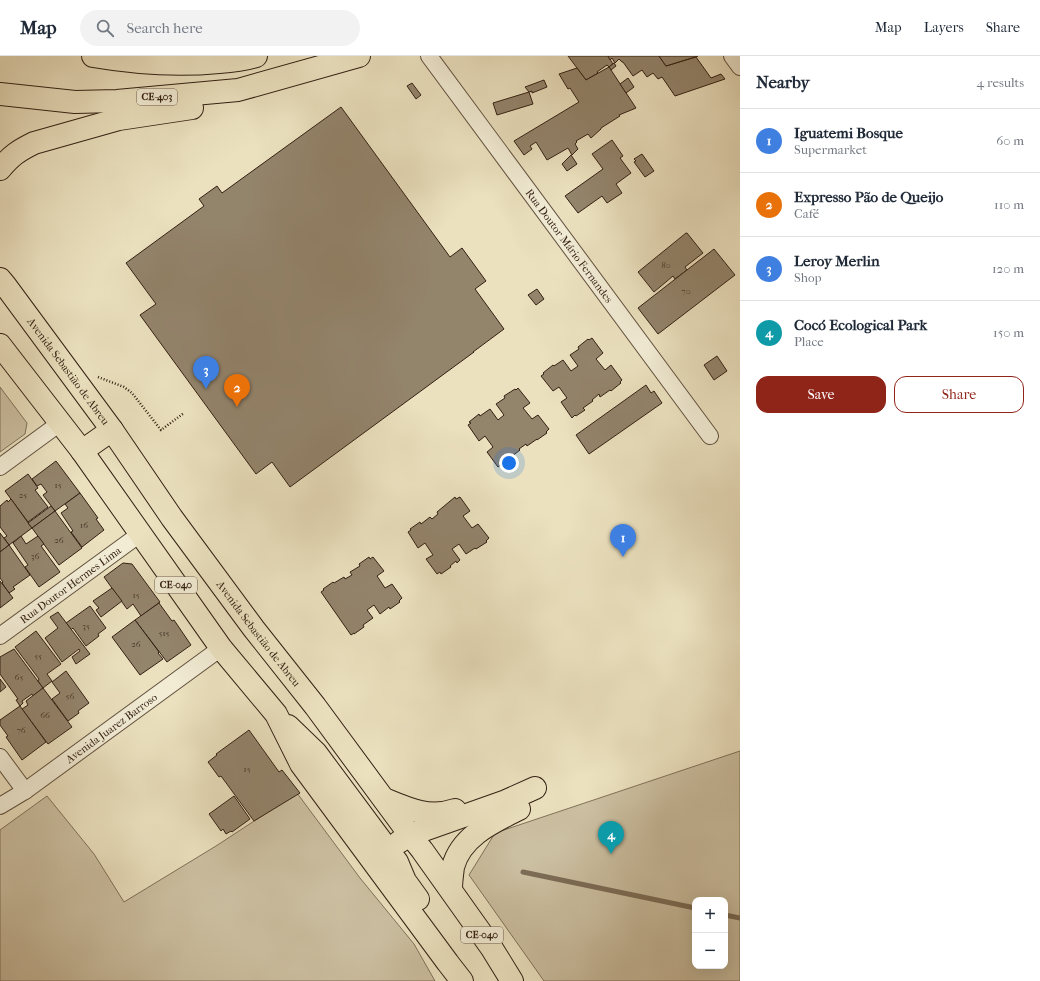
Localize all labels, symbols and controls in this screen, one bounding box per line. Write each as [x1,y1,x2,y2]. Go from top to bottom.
search box [80,10,360,46]
text: Map [20,17,56,39]
icon: search [94,17,116,39]
text: Search here [126,19,203,37]
text: Map [875,19,902,36]
text: Layers [924,19,964,36]
text: Share [986,19,1020,36]
text: Nearby [756,72,810,92]
text: 4 results [977,75,1024,90]
road number: CE-403 [137,89,177,105]
text: Iguatemi Bosque [794,124,903,142]
text: 1 [767,133,771,148]
text: 60 m [996,133,1024,148]
text: Supermarket [794,142,867,157]
street label: Rua Doutor Mário Fernandes [523,186,616,305]
text: Expresso Pão de Queijo [794,188,943,206]
text: 2 [766,197,772,212]
text: 110 m [994,197,1024,212]
text: Café [794,206,819,221]
text: Leroy Merlin [794,252,880,270]
house number: 80 [661,260,671,270]
text: 3 [766,261,772,276]
text: 120 m [992,261,1024,276]
text: Shop [794,270,822,285]
house number: 70 [681,286,691,296]
street label: Avenida Sebastião de Abreu [24,314,113,428]
text: Cocó Ecological Park [794,316,927,334]
text: 4 [765,325,773,340]
text: 150 m [993,325,1024,340]
text: Place [794,334,824,349]
pin: 3 [193,356,219,389]
pin: 2 [224,374,250,407]
button: Save [756,376,886,413]
button: Share [894,376,1024,413]
your location [499,453,519,473]
house number: 15 [54,480,62,490]
house number: 25 [19,490,27,500]
house number: 16 [80,520,88,530]
pin: 1 [610,524,636,557]
house number: 26 [54,535,64,545]
street label: Rua Doutor Hermes Lima [17,543,124,626]
house number: 36 [31,551,39,561]
road number: CE-040 [155,577,197,593]
street label: Avenida Sebastião de Abreu [213,577,304,690]
house number: 15 [132,590,140,600]
house number: 35 [82,621,90,631]
house number: 515 [159,628,170,638]
house number: 26 [131,639,141,649]
house number: 55 [34,651,42,661]
house number: 65 [15,672,23,682]
street label: Avenida Juarez Barroso [62,690,160,766]
house number: 56 [66,691,75,701]
house number: 66 [40,710,50,720]
house number: 76 [16,725,26,735]
house number: 15 [243,764,251,774]
pin: 4 [598,821,624,854]
map controls [692,897,728,969]
button: + [692,897,728,933]
road number: CE-040 [461,927,503,943]
button: − [692,933,728,969]

